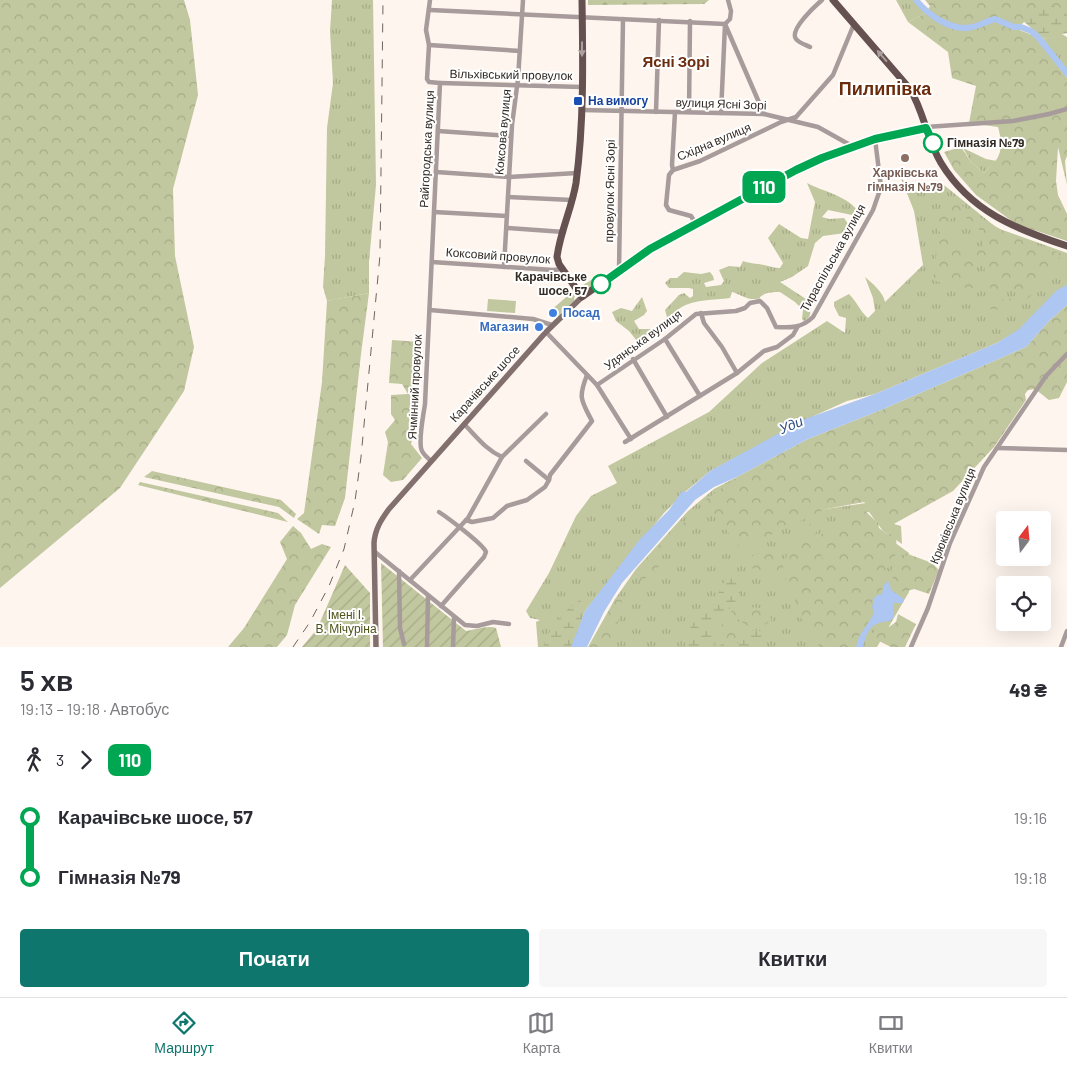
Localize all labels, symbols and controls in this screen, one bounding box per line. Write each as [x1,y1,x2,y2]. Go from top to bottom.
one-way arrow [578,41,586,57]
one-way arrow [877,50,888,63]
district label: Ясні Зорі [642,52,710,70]
street label: Вільхівський провулок [449,66,573,83]
district label: Пилипівка [839,77,932,99]
street label: Коксова вулиця [491,88,514,176]
street label: Райгородська вулиця [416,90,437,208]
place label: На вимогу [588,93,649,108]
street label: вулиця Ясні Зорі [675,94,767,113]
marker: На вимогу [572,95,584,107]
street label: Східна вулиця [675,119,753,164]
marker: Гімназія №79 [923,133,943,153]
place label: Гімназія №79 [947,135,1024,149]
street label: провулок Ясні Зорі [601,139,618,243]
marker: Харківська гімназія №79 [899,152,911,164]
place label: Харківська гімназія №79 [867,165,943,193]
line badge: 110 [735,171,793,203]
text: 110 [752,176,776,198]
street label: Тираспільська вулиця [797,201,868,314]
street label: Коксовий провулок [445,244,552,267]
place label: Карачівське шосе, 57 [515,269,587,297]
marker: Карачівське шосе, 57 [591,274,611,294]
place label: Посад [563,305,600,320]
street label: Удянська вулиця [601,306,685,373]
marker: Посад [547,307,559,319]
place label: Магазин [480,319,529,333]
marker: Магазин [533,321,545,333]
street label: Ячмінний провулок [404,333,425,440]
street label: Карачівське шосе [446,342,523,425]
water label: Уди [775,412,806,438]
street label: Крюківська вулиця [926,465,979,566]
north arrow [996,511,1051,566]
map controls [996,511,1051,631]
button: locate [996,576,1051,631]
park label: Імені І. В. Мічуріна [315,607,377,636]
text: 5 хв [20,663,73,697]
text: 49 ₴ [1009,678,1047,701]
text: 19:13 – 19:18 · Автобус [20,699,169,718]
icon: walk [20,746,48,774]
icon: forward [72,746,100,774]
text: 110 [118,749,141,771]
text: 3 [56,750,64,769]
text: Карачівське шосе, 57 [58,805,253,828]
text: 19:16 [1014,808,1047,827]
text: Гімназія №79 [58,865,181,888]
text: 19:18 [1014,868,1047,887]
button: Почати [20,929,529,987]
button: Квитки [539,929,1047,987]
tab: Маршрут [154,1009,214,1056]
tab: Карта [523,1009,560,1056]
tab: Квитки [869,1009,913,1056]

